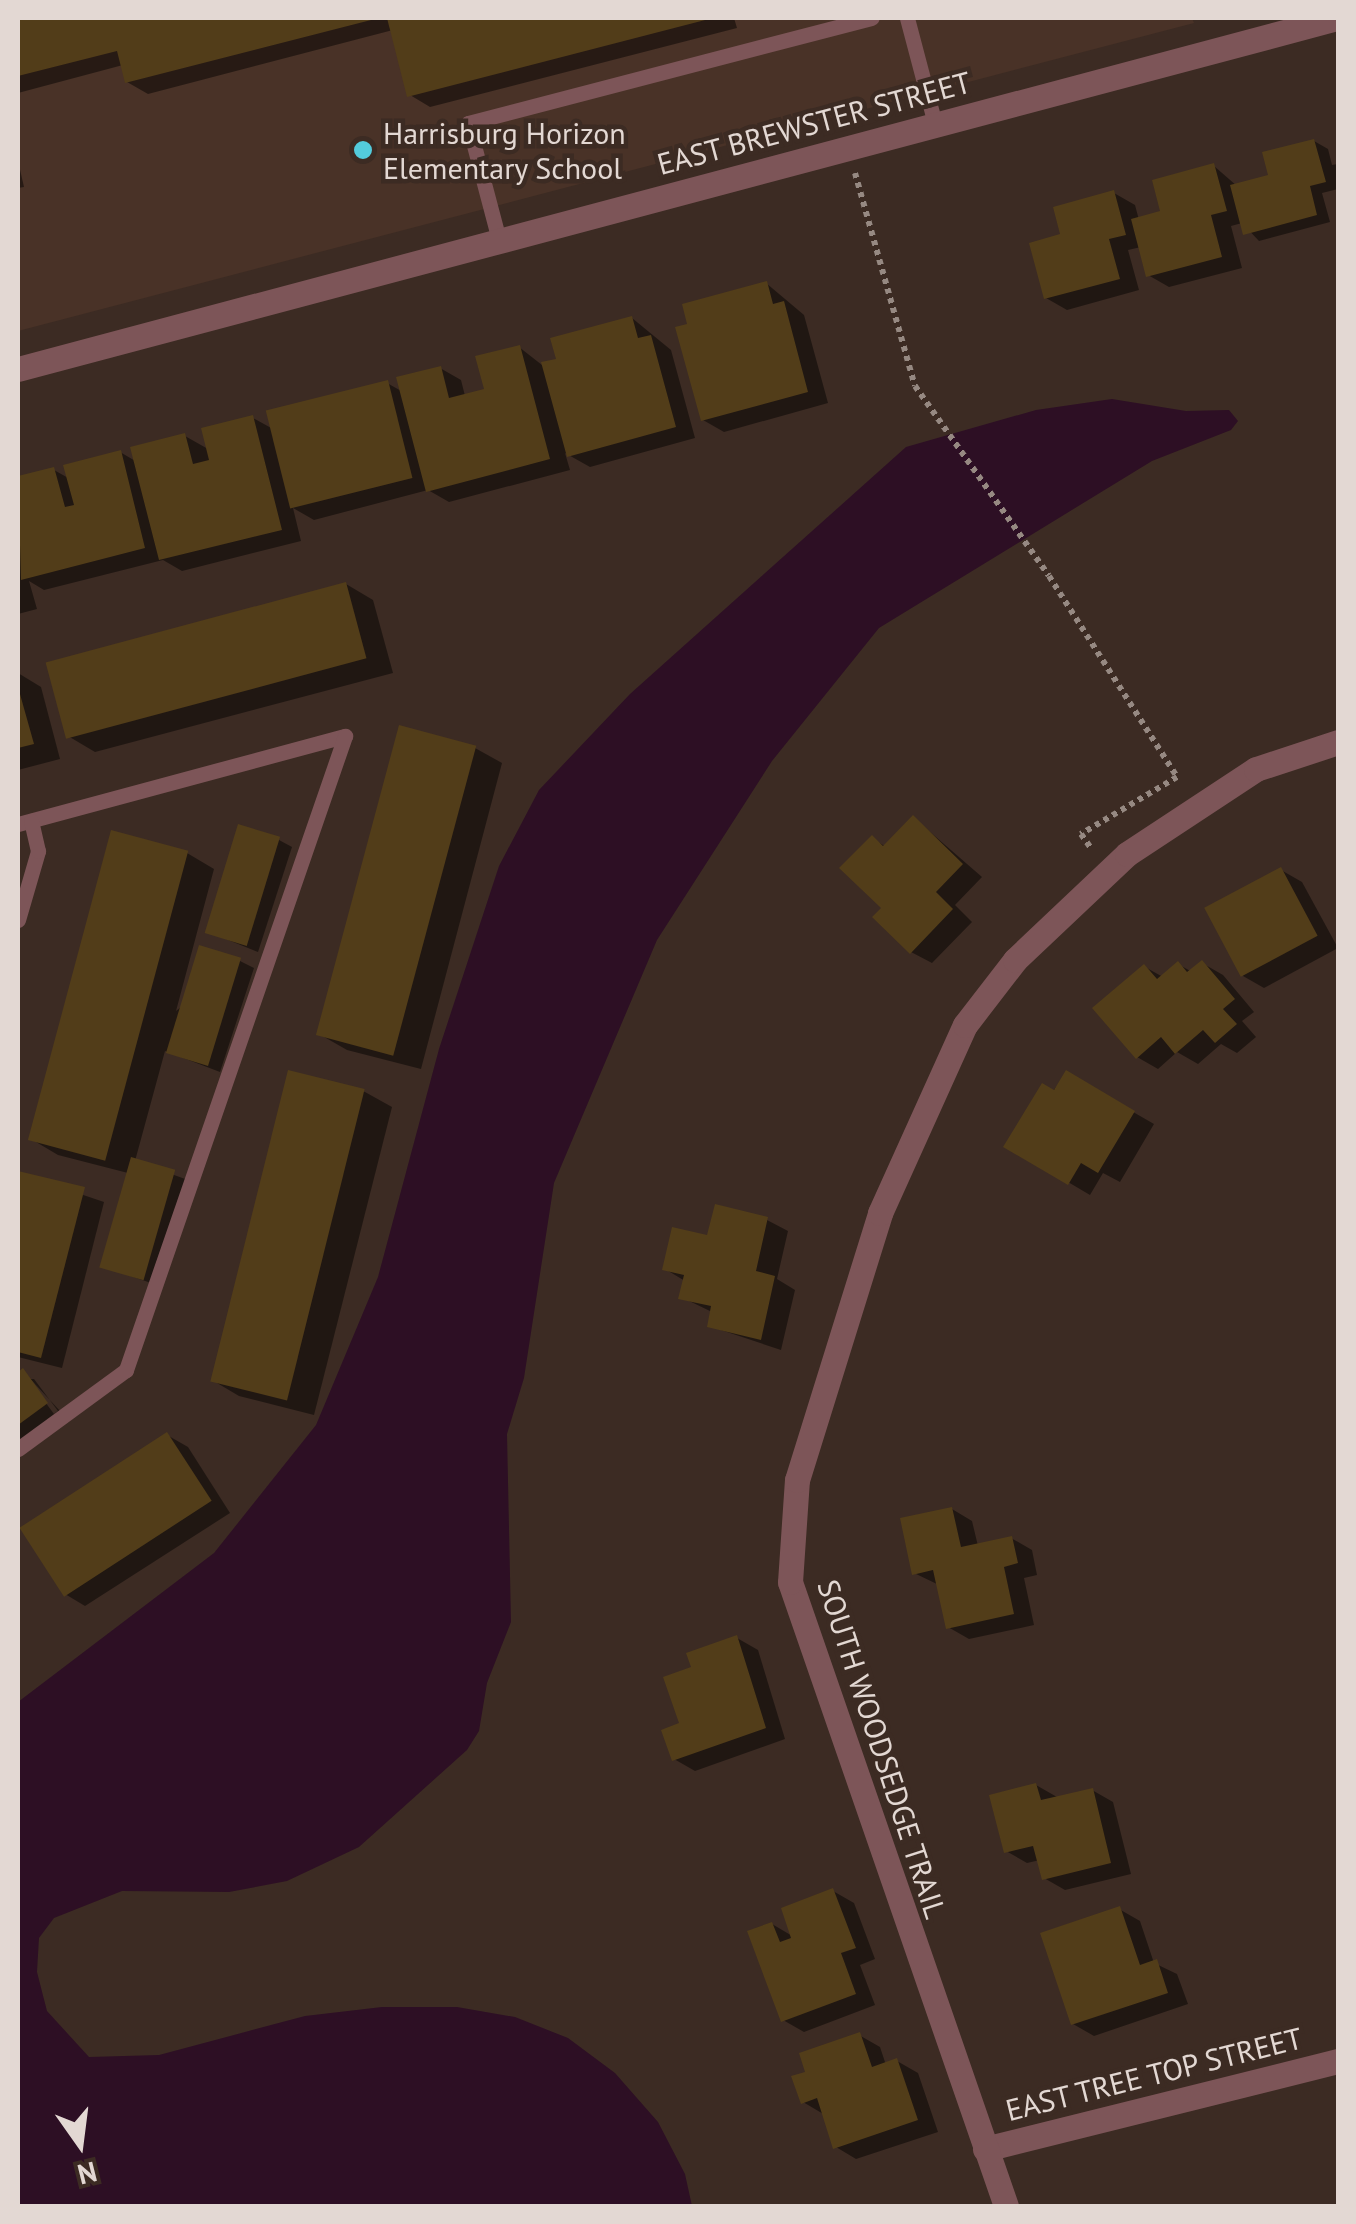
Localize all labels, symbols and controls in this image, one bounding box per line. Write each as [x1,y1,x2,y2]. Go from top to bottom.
street label: EAST BREWSTER STREET [653,64,975,182]
place label: Harrisburg Horizon Elementary School [383,115,626,186]
marker: Harrisburg Horizon Elementary School [352,139,374,161]
street label: SOUTH WOODSEDGE TRAIL [810,1574,954,1924]
street label: EAST TREE TOP STREET [1000,2019,1308,2129]
north arrow [30,2094,130,2194]
text: N [74,2153,101,2194]

